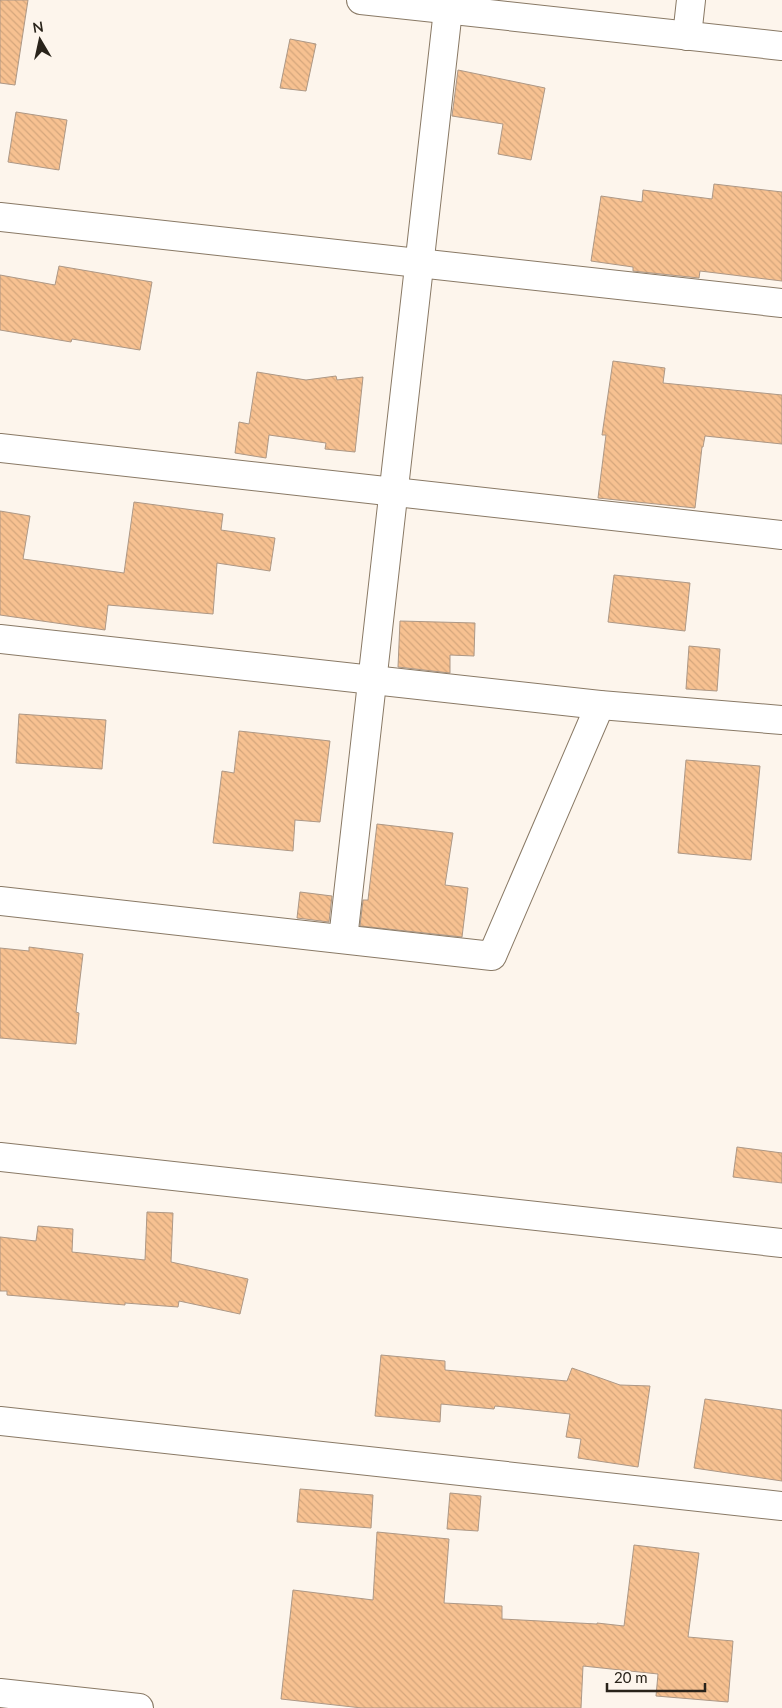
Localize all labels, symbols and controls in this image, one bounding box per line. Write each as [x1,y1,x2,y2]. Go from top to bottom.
north arrow [15,15,65,65]
text: N [31,17,45,36]
scale bar [607,1660,704,1692]
text: 20 m [614,1668,648,1686]

